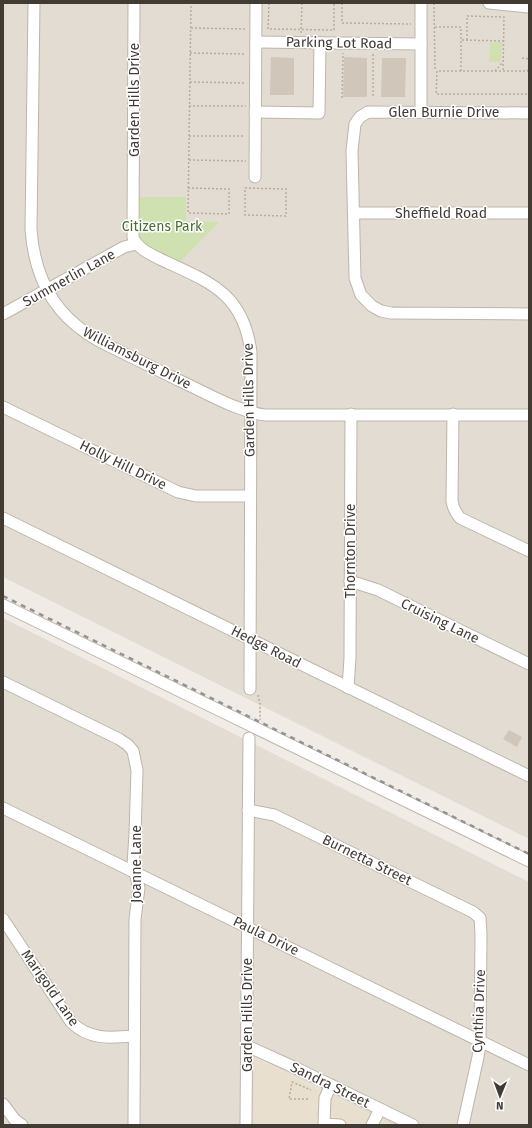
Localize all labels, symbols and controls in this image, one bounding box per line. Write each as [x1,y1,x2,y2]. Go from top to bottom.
street label: Parking Lot Road [286,34,392,52]
street label: Garden Hills Drive [126,43,143,157]
street label: Glen Burnie Drive [389,104,499,121]
street label: Sheffield Road [395,205,487,222]
park label: Citizens Park [122,218,203,235]
street label: Summerlin Lane [20,246,118,310]
street label: Williamsburg Drive [80,323,194,393]
street label: Garden Hills Drive [240,343,258,457]
street label: Holly Hill Drive [77,437,169,493]
street label: Thornton Drive [342,504,359,599]
street label: Cruising Lane [398,595,482,647]
street label: Hedge Road [228,622,304,672]
street label: Joanne Lane [128,825,145,903]
street label: Burnetta Street [320,831,415,889]
street label: Paula Drive [230,913,302,959]
street label: Marigold Lane [17,946,83,1030]
street label: Garden Hills Drive [239,958,256,1072]
street label: Cynthia Drive [469,969,489,1053]
street label: Sandra Street [288,1059,373,1112]
north arrow [480,1076,520,1116]
text: N [496,1099,504,1112]

